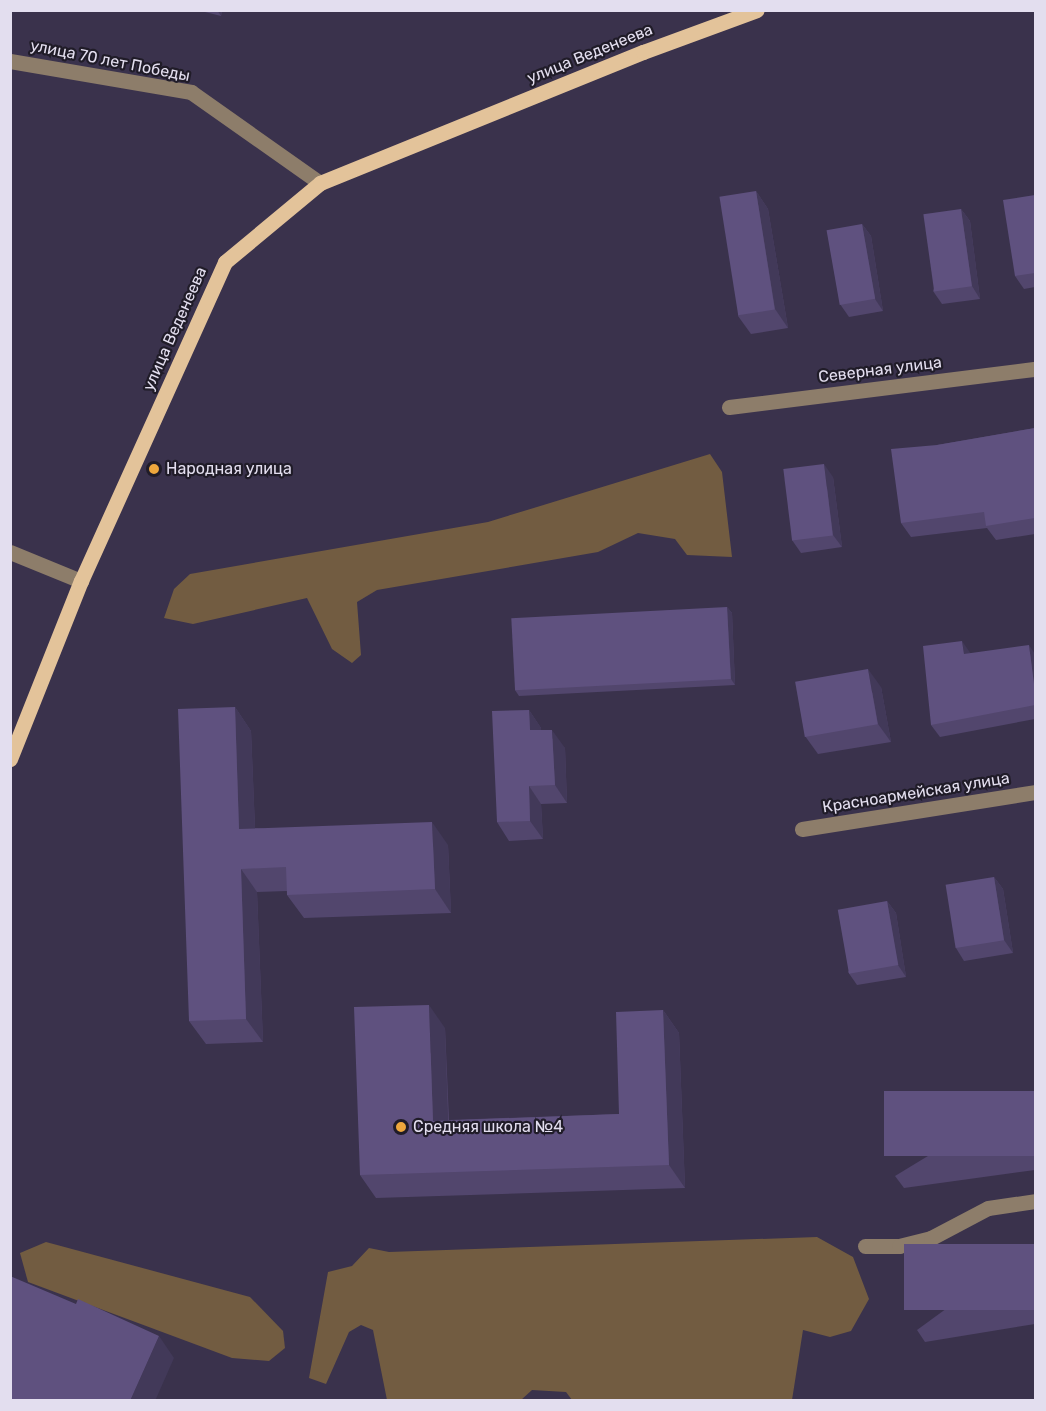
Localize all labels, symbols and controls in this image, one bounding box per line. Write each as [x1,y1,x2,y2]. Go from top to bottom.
street label: улица Веденеева [524,20,656,88]
street label: улица 70 лет Победы [28,36,192,86]
street label: улица Веденеева [139,264,211,394]
street label: Северная улица [817,353,943,387]
place label: Народная улица [166,459,292,479]
marker: Народная улица [147,462,161,476]
street label: Красноармейская улица [821,769,1011,817]
place label: Средняя школа №4 [413,1117,563,1137]
marker: Средняя школа №4 [394,1120,408,1134]

